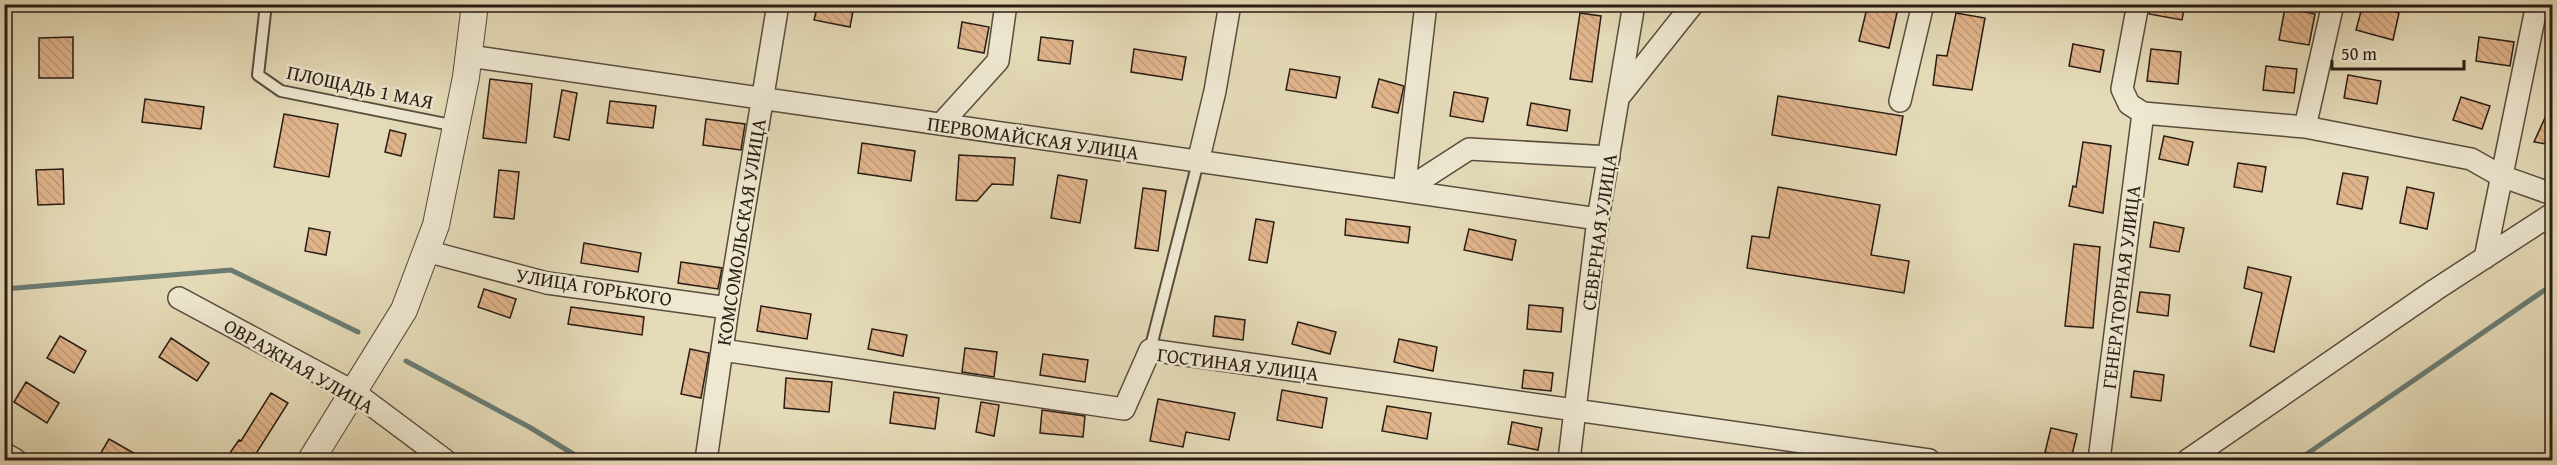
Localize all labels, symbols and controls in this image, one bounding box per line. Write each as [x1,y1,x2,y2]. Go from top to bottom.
scale bar [2332,33,2464,71]
text: 50 m [2341,40,2377,67]
street label: ПЛОЩАДЬ 1 МАЯ [284,57,436,116]
street label: ПЕРВОМАЙСКАЯ УЛИЦА [925,108,1141,167]
street label: КОМСОМОЛЬСКАЯ УЛИЦА [708,116,773,348]
street label: СЕВЕРНАЯ УЛИЦА [1573,152,1624,312]
street label: ГЕНЕРАТОРНАЯ УЛИЦА [2094,183,2147,391]
street label: УЛИЦА ГОРЬКОГО [514,260,674,313]
street label: ОВРАЖНАЯ УЛИЦА [219,311,380,420]
street label: ГОСТИНАЯ УЛИЦА [1156,339,1320,388]

